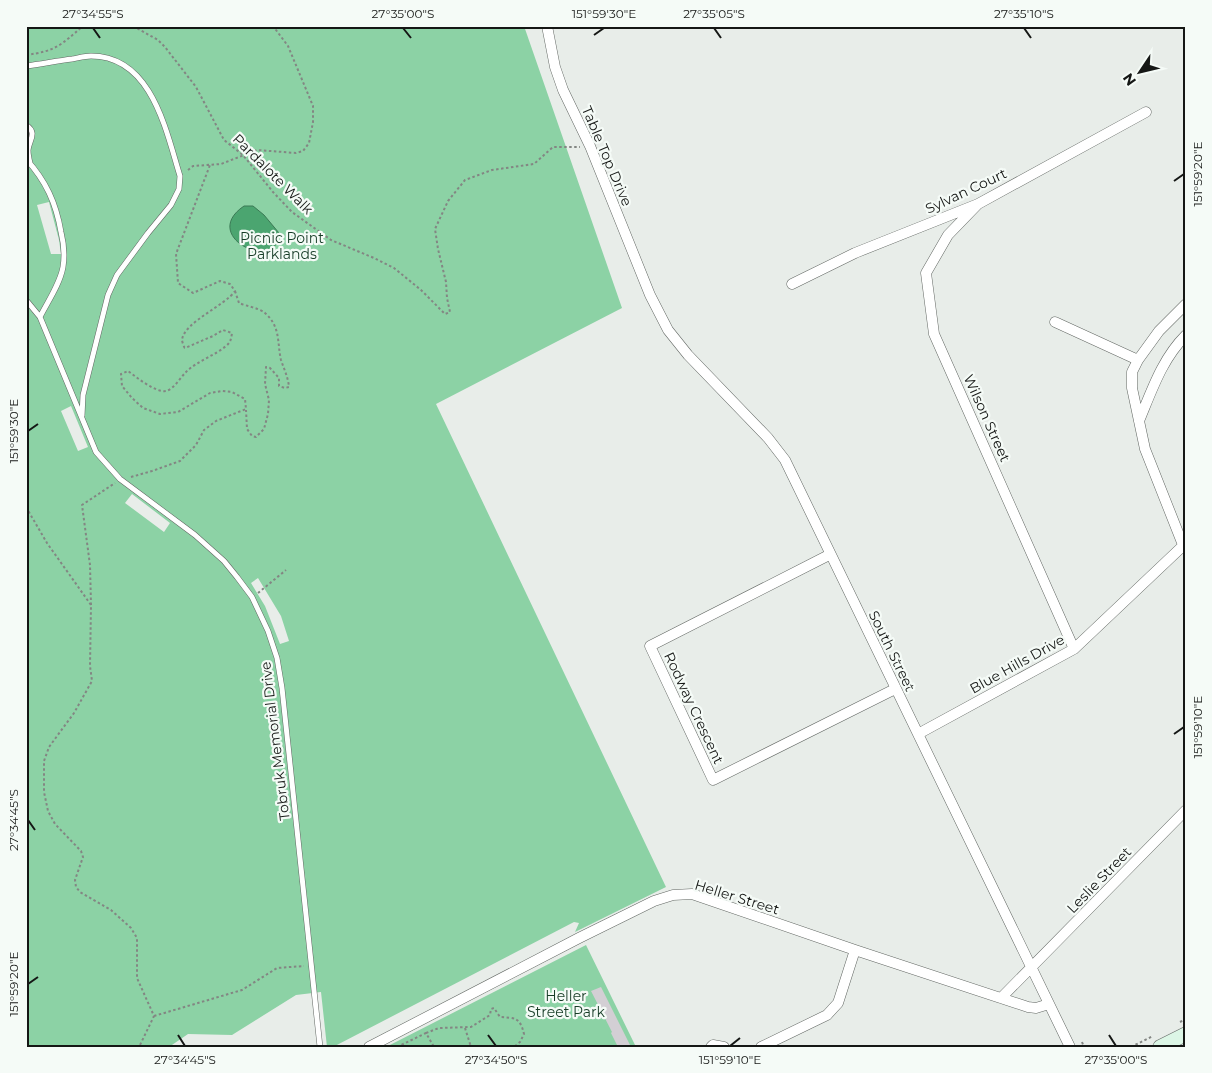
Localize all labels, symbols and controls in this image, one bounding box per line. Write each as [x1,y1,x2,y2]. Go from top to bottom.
text: 27°34'55"S [62,6,124,21]
text: 27°35'00"S [372,6,434,21]
text: 151°59'30"E [572,6,636,21]
text: 27°35'05"S [683,6,745,21]
text: 27°35'10"S [994,6,1054,21]
north arrow [1114,48,1164,98]
text: N [1119,70,1140,89]
street label: Table Top Drive [578,103,636,209]
street label: Pardalote Walk [229,130,317,218]
text: 151°59'20"E [1190,142,1205,206]
street label: Sylvan Court [922,164,1010,218]
park label: Picnic Point Parklands [240,229,324,263]
street label: Wilson Street [960,371,1014,465]
text: 151°59'30"E [6,399,21,463]
street label: South Street [865,608,920,695]
street label: Blue Hills Drive [966,631,1068,697]
street label: Rodway Crescent [660,649,728,767]
street label: Tobruk Memorial Drive [256,661,294,821]
text: 151°59'10"E [1190,696,1205,758]
text: 27°34'45"S [6,789,21,851]
street label: Leslie Street [1063,843,1135,917]
street label: Heller Street [693,876,782,918]
text: 151°59'20"E [6,952,21,1016]
park label: Heller Street Park [527,987,606,1021]
text: 27°34'45"S [154,1052,216,1067]
text: 27°34'50"S [465,1052,527,1067]
text: 151°59'10"E [699,1052,761,1067]
text: 27°35'00"S [1085,1052,1147,1067]

